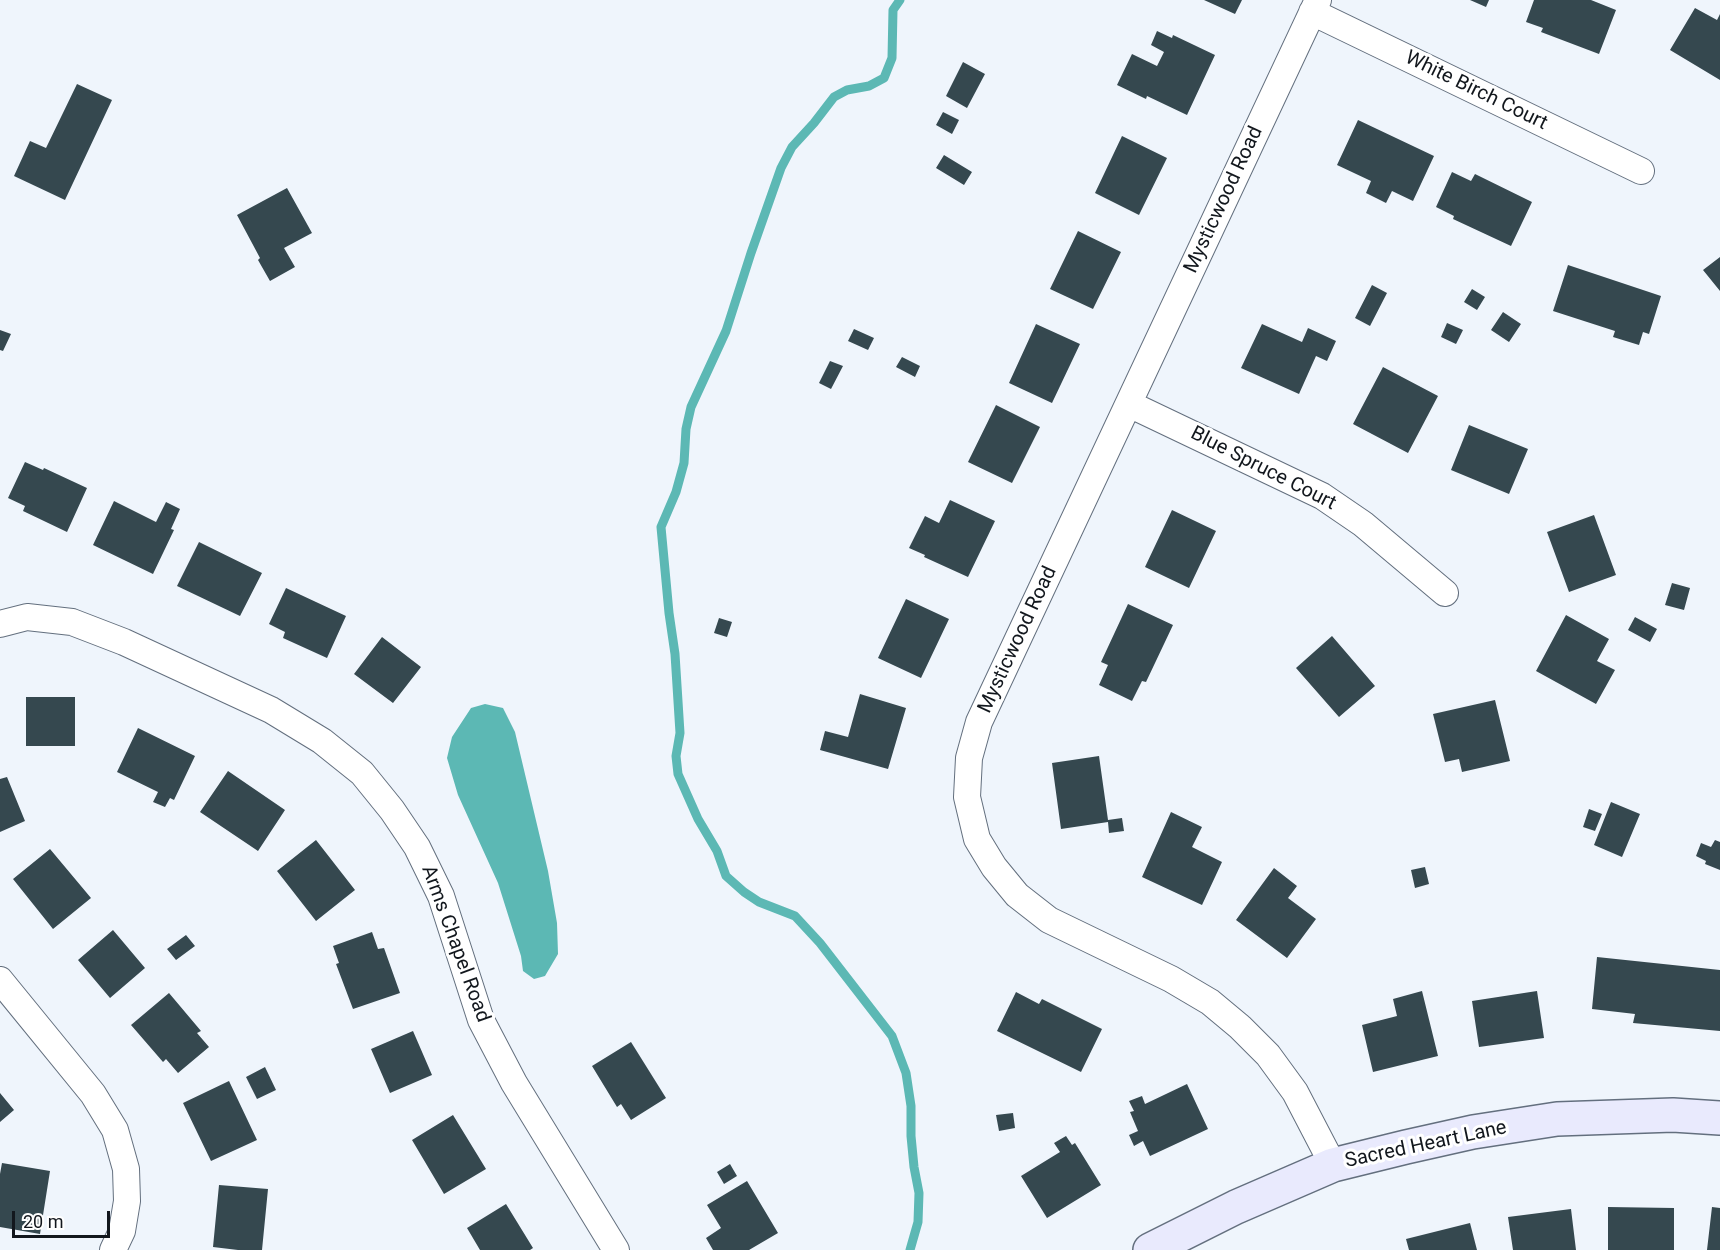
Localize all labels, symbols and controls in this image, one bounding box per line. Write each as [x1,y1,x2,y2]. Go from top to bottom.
street label: White Birch Court [1401,46,1551,136]
street label: Mysticwood Road [1180,123,1268,277]
street label: Blue Spruce Court [1186,422,1340,516]
street label: Mysticwood Road [974,563,1062,717]
street label: Arms Chapel Road [415,862,495,1026]
street label: Sacred Heart Lane [1343,1116,1509,1174]
scale bar [15,1199,112,1237]
text: 20 m [23,1211,63,1232]

